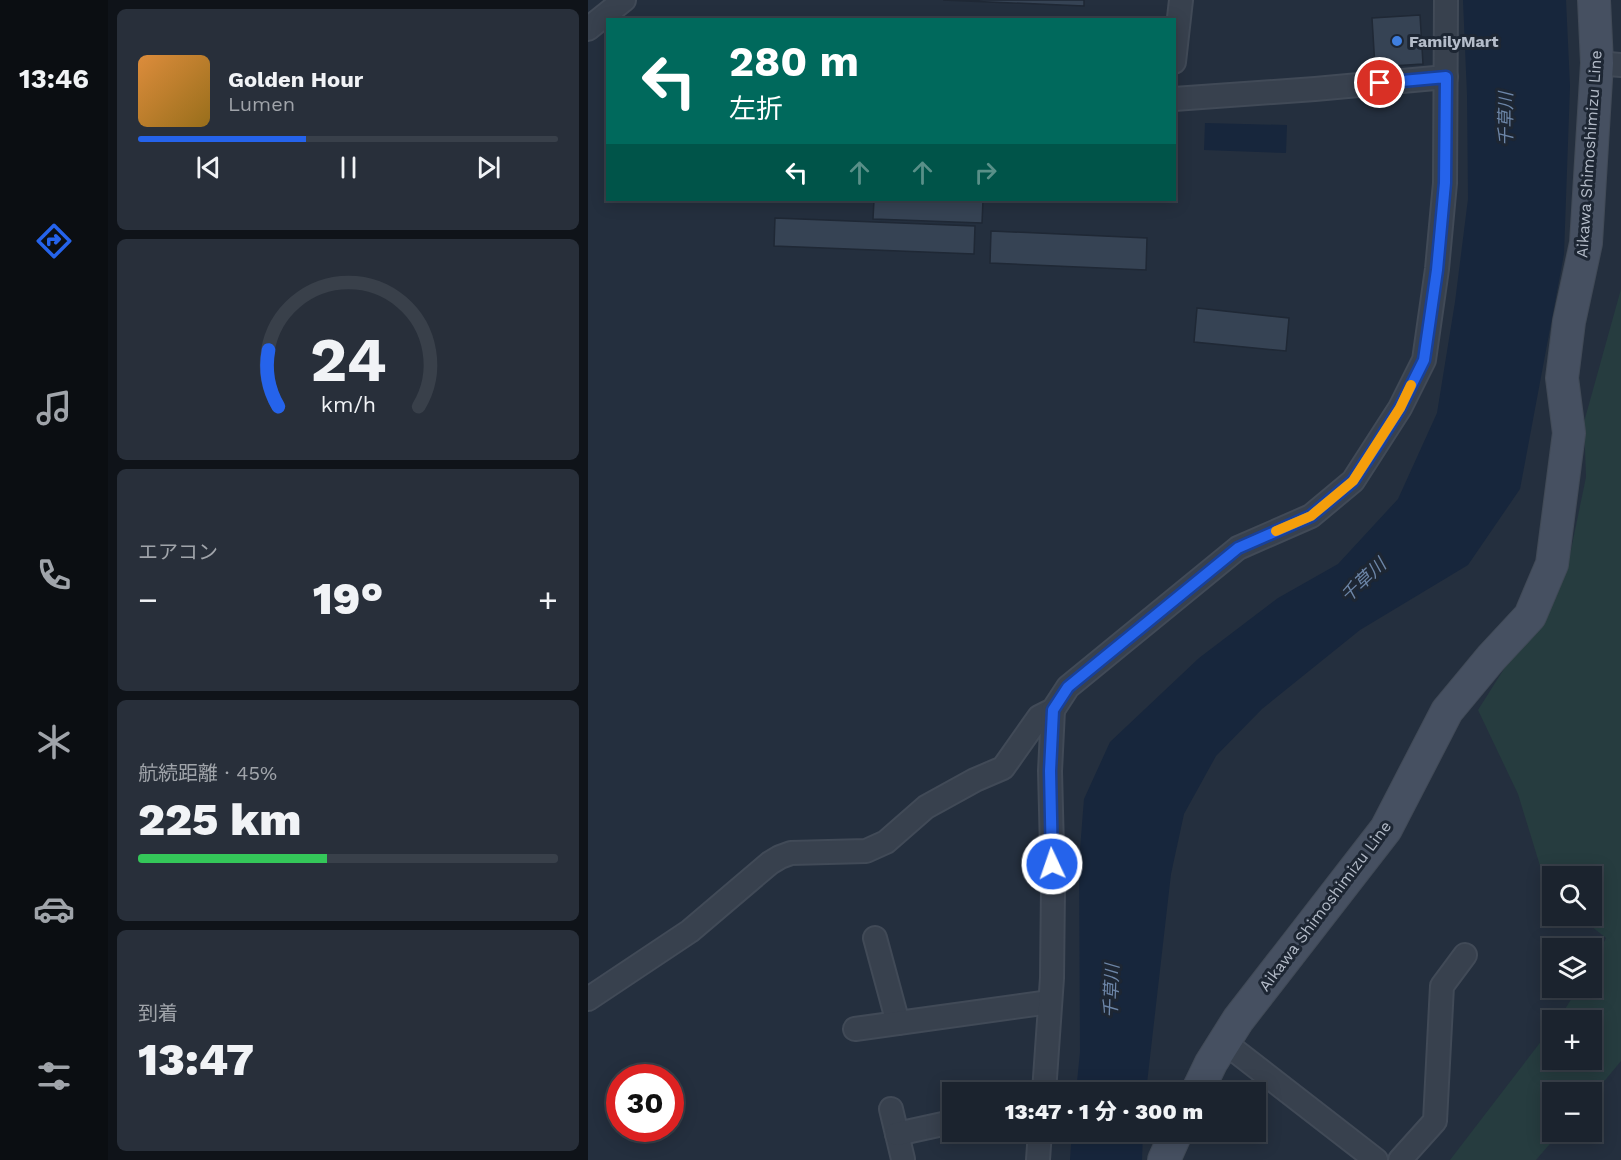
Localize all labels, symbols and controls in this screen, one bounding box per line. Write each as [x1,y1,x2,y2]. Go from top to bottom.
place label: FamilyMart [1409,32,1498,51]
marker: FamilyMart [1390,34,1404,48]
text: 280 m [729,37,859,86]
icon: left [630,42,708,120]
street label: Aikawa Shimoshimizu Line [1572,50,1606,258]
pin [1354,57,1405,108]
text: 13:46 [19,63,89,95]
icon: arrive [1363,66,1396,99]
text: Golden Hour [228,67,363,92]
water label: 千草川 [1495,90,1516,146]
text: Lumen [228,92,295,116]
text: 左折 [729,93,783,125]
icon: previous [192,151,225,184]
icon: pause [332,151,365,184]
icon: next [472,151,505,184]
icon: left [780,156,813,189]
icon: ahead [843,156,876,189]
icon: ahead [906,156,939,189]
icon: right [969,156,1002,189]
icon: directions [33,220,75,262]
text: 24 [310,323,386,396]
icon: music [33,387,75,429]
text: km/h [320,392,376,417]
text: エアコン [138,540,218,564]
water label: 千草川 [1336,553,1391,606]
icon: phone [33,554,75,596]
text: 19° [313,572,383,625]
text: − [138,580,158,619]
text: + [538,580,558,619]
icon: climate [33,721,75,763]
text: 航続距離 · 45% [138,761,277,785]
text: 225 km [138,793,301,846]
street label: Aikawa Shimoshimizu Line [1255,817,1395,995]
position arrow [1020,832,1084,896]
map controls [1542,866,1602,1142]
button: search [1542,866,1602,926]
icon: car [33,888,75,930]
button: layers [1542,938,1602,998]
water label: 千草川 [1100,962,1123,1018]
text: 到着 [138,1001,178,1025]
button: + [1542,1010,1602,1070]
text: 13:47 [138,1033,254,1086]
icon: filters [33,1055,75,1097]
speed limit sign: 30 [606,1064,684,1142]
button: − [1542,1082,1602,1142]
text: 13:47 · 1 分 · 300 m [1005,1099,1203,1124]

